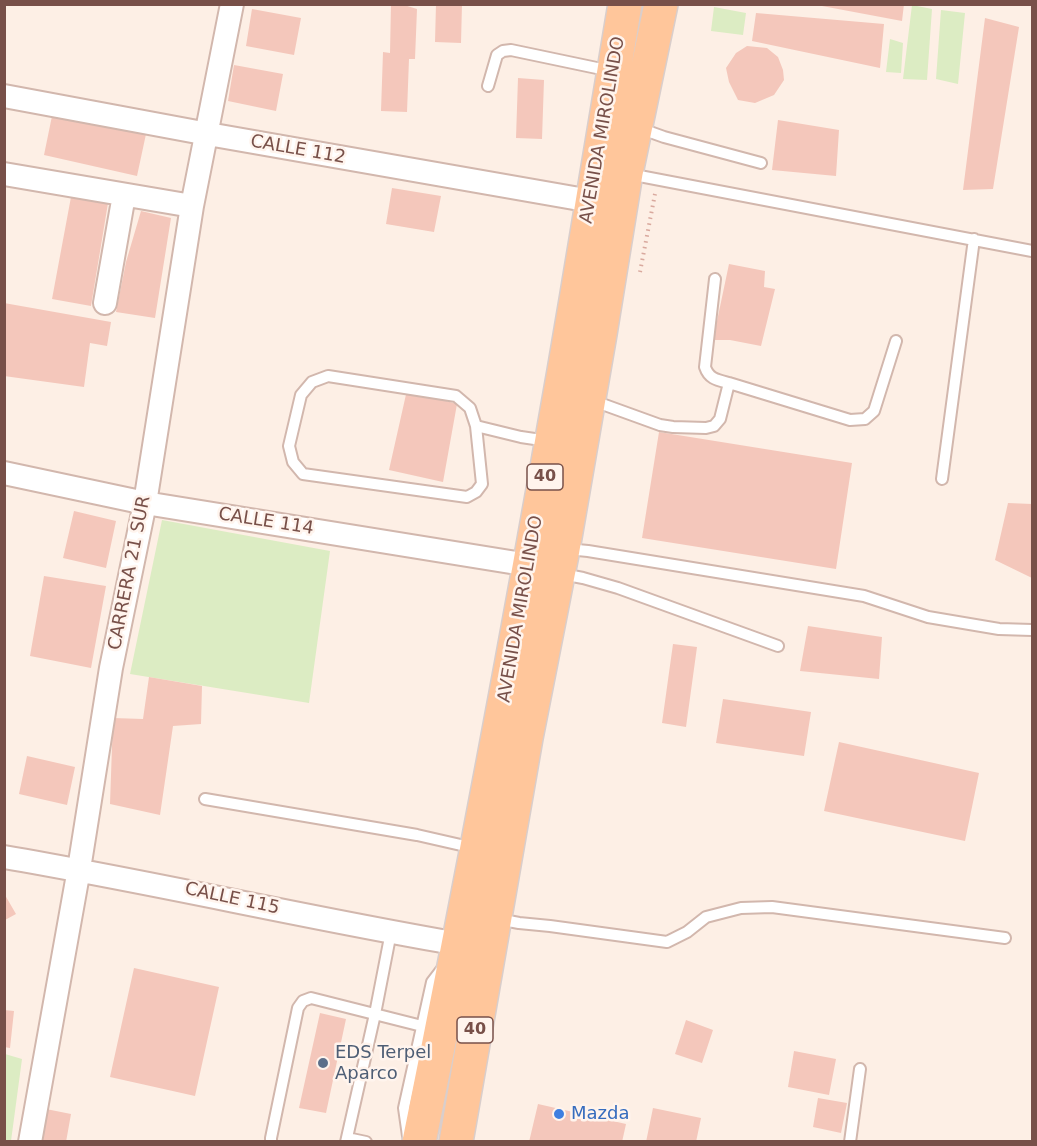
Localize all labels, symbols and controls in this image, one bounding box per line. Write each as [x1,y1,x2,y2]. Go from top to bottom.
street label: AVENIDA MIROLINDO [576,35,630,225]
street label: CALLE 112 [249,131,347,169]
road number: 40 [527,464,563,490]
street label: CARRERA 21 SUR [104,494,156,652]
street label: CALLE 114 [217,504,315,540]
street label: AVENIDA MIROLINDO [494,514,548,704]
street label: CALLE 115 [183,878,281,920]
road number: 40 [457,1017,493,1043]
place label: EDS Terpel Aparco [335,1042,431,1084]
marker: EDS Terpel Aparco [316,1056,330,1070]
place label: Mazda [571,1103,629,1125]
marker: Mazda [552,1107,566,1121]

